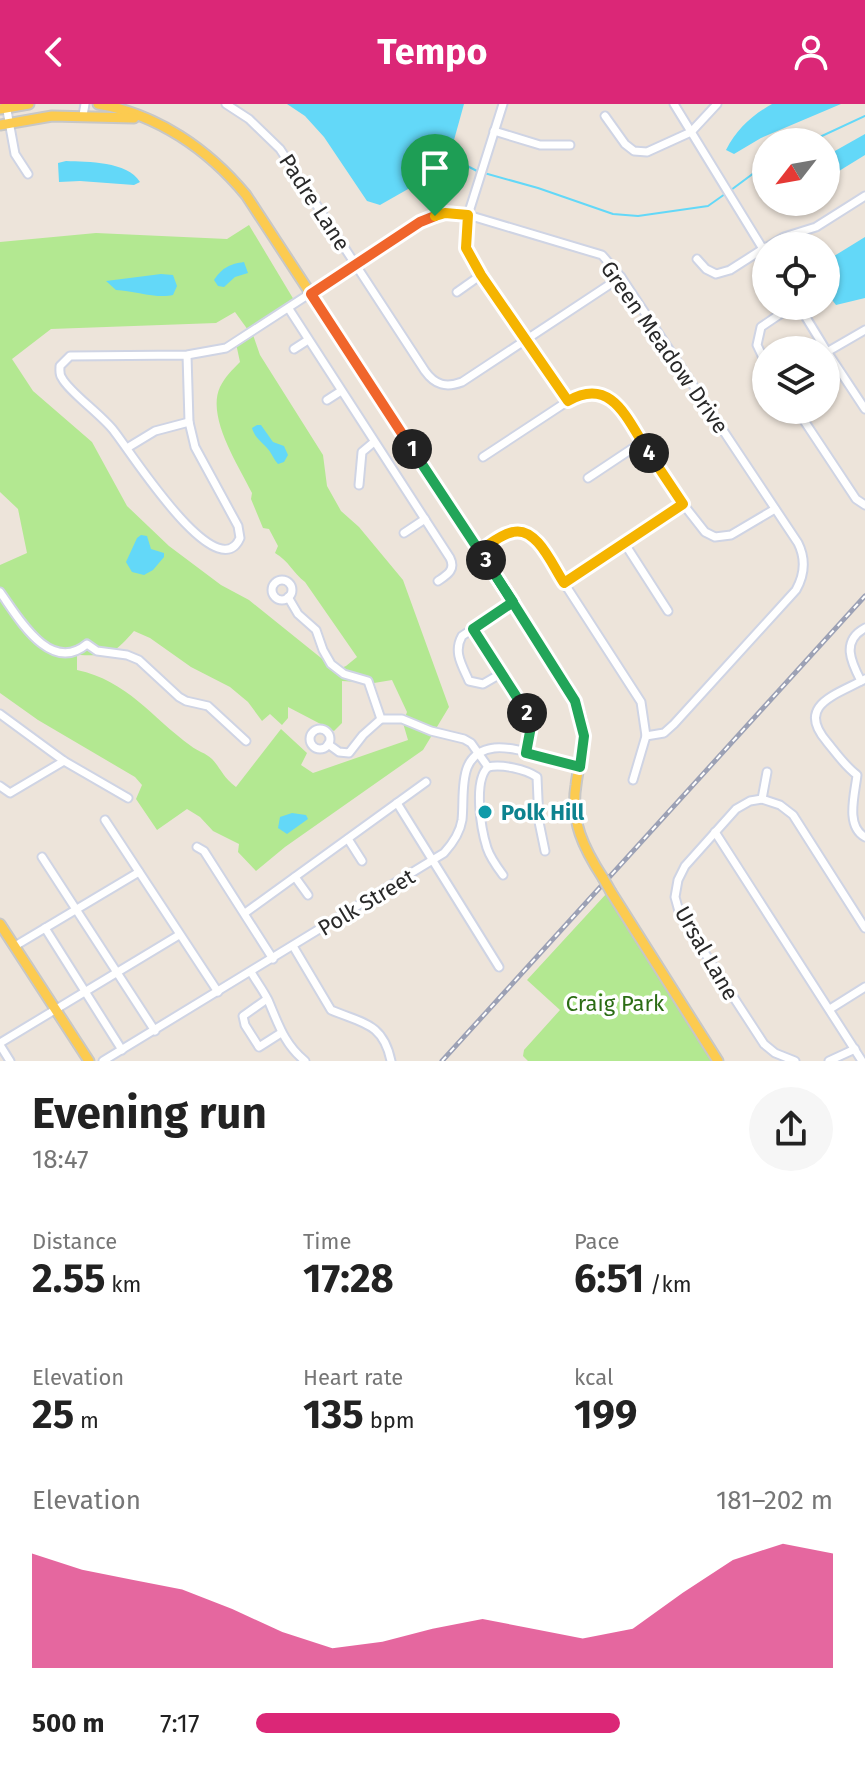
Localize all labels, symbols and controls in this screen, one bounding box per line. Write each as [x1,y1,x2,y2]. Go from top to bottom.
icon: back [32,30,76,74]
text: Tempo [377,30,488,74]
icon: person [789,30,833,74]
north arrow [752,128,840,216]
map controls [752,128,840,424]
pin [401,134,469,216]
icon: arrive [413,146,457,190]
street label: Padre Lane [273,149,356,256]
button: locate [752,232,840,320]
street label: Green Meadow Drive [595,256,734,439]
button: layers [752,336,840,424]
pin: 1 [392,429,432,469]
pin: 4 [629,433,669,473]
text: 1 [407,435,417,462]
text: 4 [643,439,655,466]
pin: 3 [466,540,506,580]
text: 3 [480,546,492,573]
pin: 2 [507,693,547,733]
text: 2 [521,699,533,726]
place label: Polk Hill [501,799,585,826]
marker: Polk Hill [476,803,494,821]
street label: Polk Street [313,863,420,942]
street label: Ursal Lane [669,901,744,1005]
park label: Craig Park [566,990,665,1017]
text: Evening run [32,1087,267,1140]
button: share [749,1087,833,1171]
text: 18:47 [32,1144,88,1175]
text: Distance [32,1228,117,1255]
text: Time [303,1228,351,1255]
text: Pace [574,1228,620,1255]
text: 2.55 [32,1255,105,1303]
text: 17:28 [303,1255,394,1303]
text: 6:51 [574,1255,644,1303]
text: km [105,1271,141,1298]
text: /km [644,1271,692,1298]
text: Elevation [32,1364,124,1391]
text: Heart rate [303,1364,403,1391]
text: kcal [574,1364,614,1391]
text: 25 [32,1391,74,1439]
text: 135 [303,1391,364,1439]
text: 199 [574,1391,637,1439]
text: m [74,1407,99,1434]
text: bpm [364,1407,415,1434]
text: Elevation [32,1485,141,1516]
text: 181–202 m [716,1485,833,1516]
text: 500 m [32,1708,105,1739]
text: 7:17 [160,1708,200,1739]

